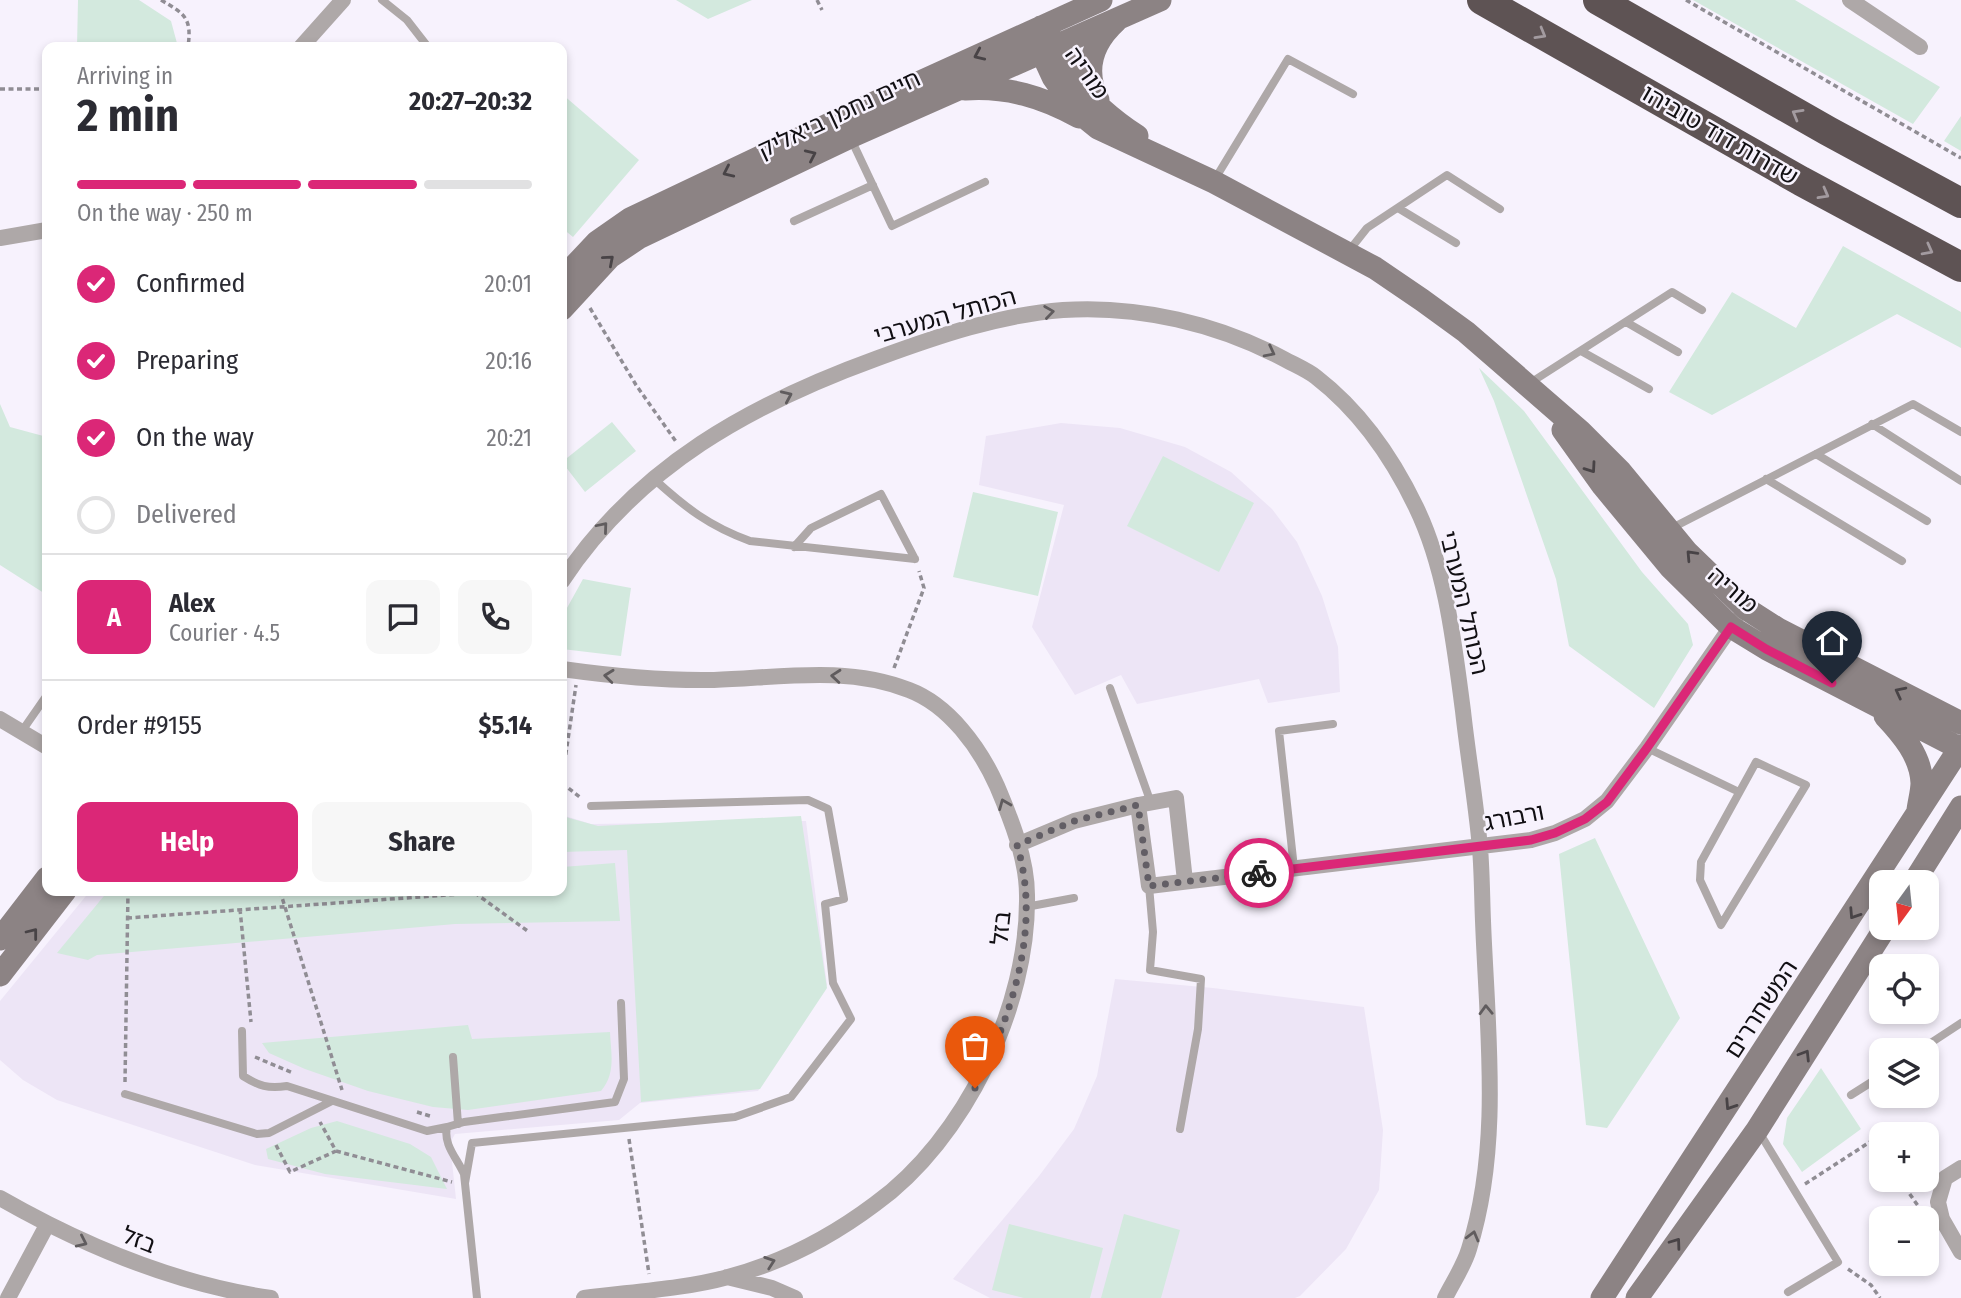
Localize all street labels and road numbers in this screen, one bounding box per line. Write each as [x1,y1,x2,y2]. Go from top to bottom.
street label: מוריה [1059,42,1115,104]
street label: חיים נחמן ביאליק [753,64,925,164]
street label: שדרות דוד טוביהו [1637,79,1803,191]
street label: הכותל המערבי [871,282,1019,350]
street label: הכותל המערבי [1434,528,1494,678]
street label: מוריה [1702,561,1764,619]
street label: ורבורג [1482,797,1546,837]
street label: בזל [985,910,1017,946]
street label: המשחררים [1719,955,1803,1063]
street label: בזל [118,1221,160,1259]

